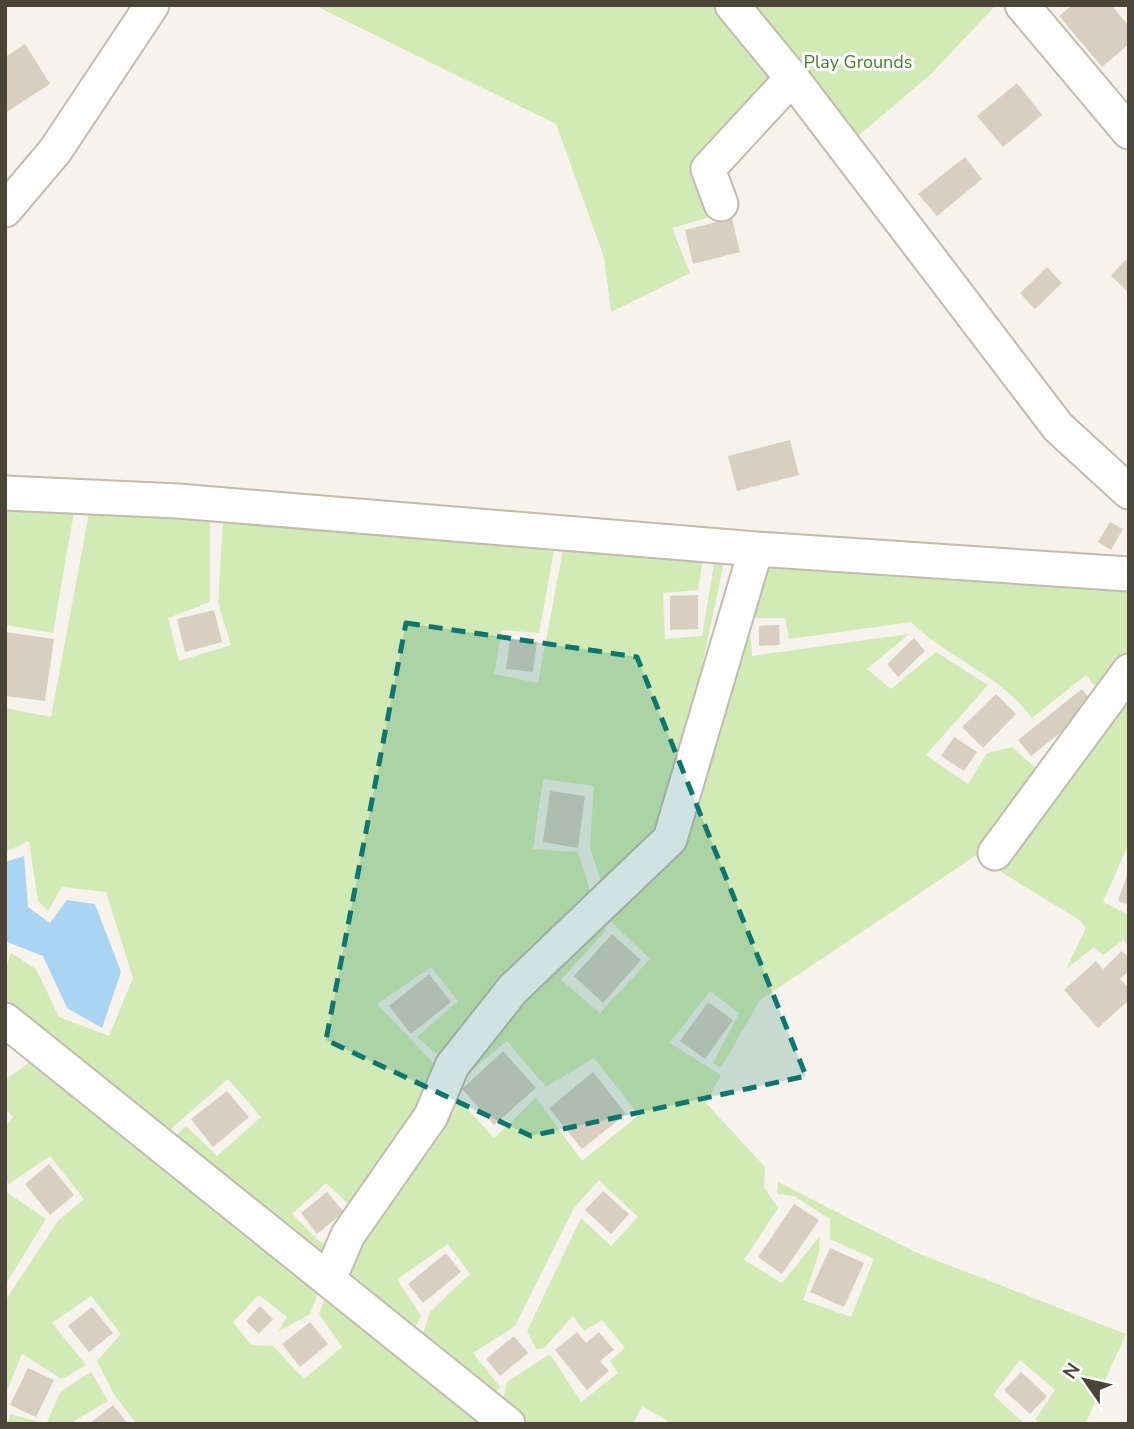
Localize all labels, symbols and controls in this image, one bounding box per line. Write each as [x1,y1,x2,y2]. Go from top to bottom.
park label: Play Grounds [804,50,912,74]
north arrow [1050,1345,1120,1415]
text: N [1057,1358,1086,1384]

